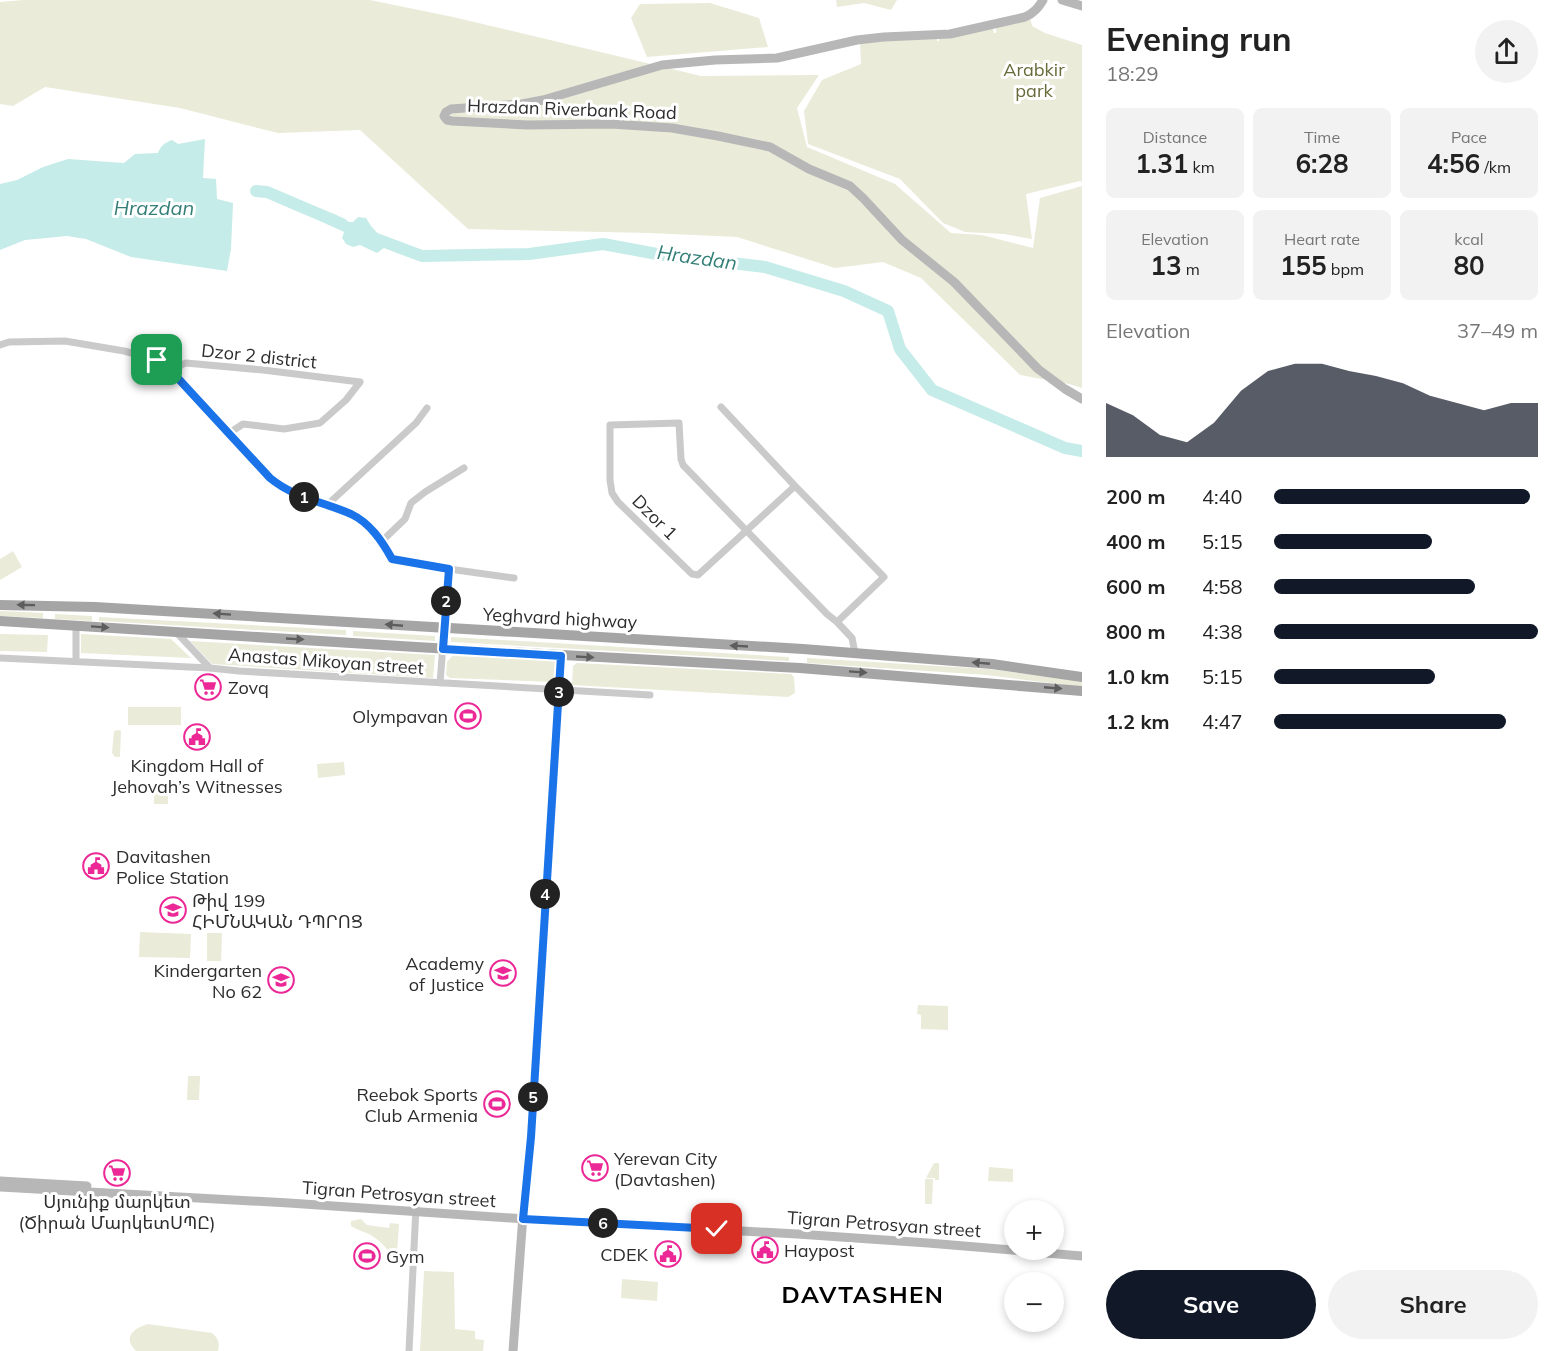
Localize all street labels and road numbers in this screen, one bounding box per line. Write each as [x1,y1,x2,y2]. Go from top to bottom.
street label: Hrazdan Riverbank Road [467,94,677,124]
street label: Dzor 2 district [200,339,318,373]
street label: Dzor 1 [627,489,683,545]
street label: Yeghvard highway [481,602,638,634]
street label: Anastas Mikoyan street [227,643,425,679]
street label: Tigran Petrosyan street [301,1176,497,1212]
street label: Tigran Petrosyan street [786,1206,982,1242]

